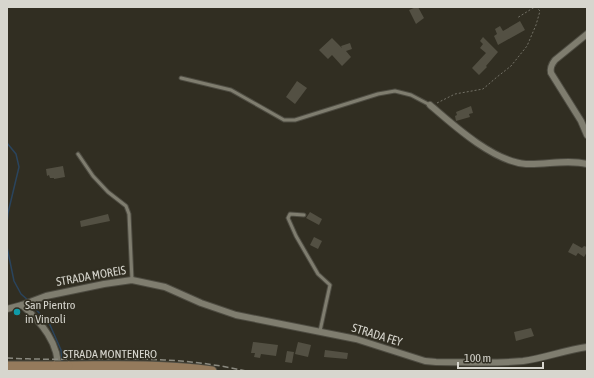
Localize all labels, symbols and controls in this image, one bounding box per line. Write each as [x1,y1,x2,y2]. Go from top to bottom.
street label: STRADA MOREIS [55,263,127,289]
place label: San Pientro in Vincoli [25,298,76,326]
marker: San Pientro in Vincoli [12,307,22,317]
street label: STRADA FEY [350,321,404,349]
scale bar [458,344,543,370]
street label: STRADA MONTENERO [63,347,157,361]
text: 100 m [464,351,491,365]

